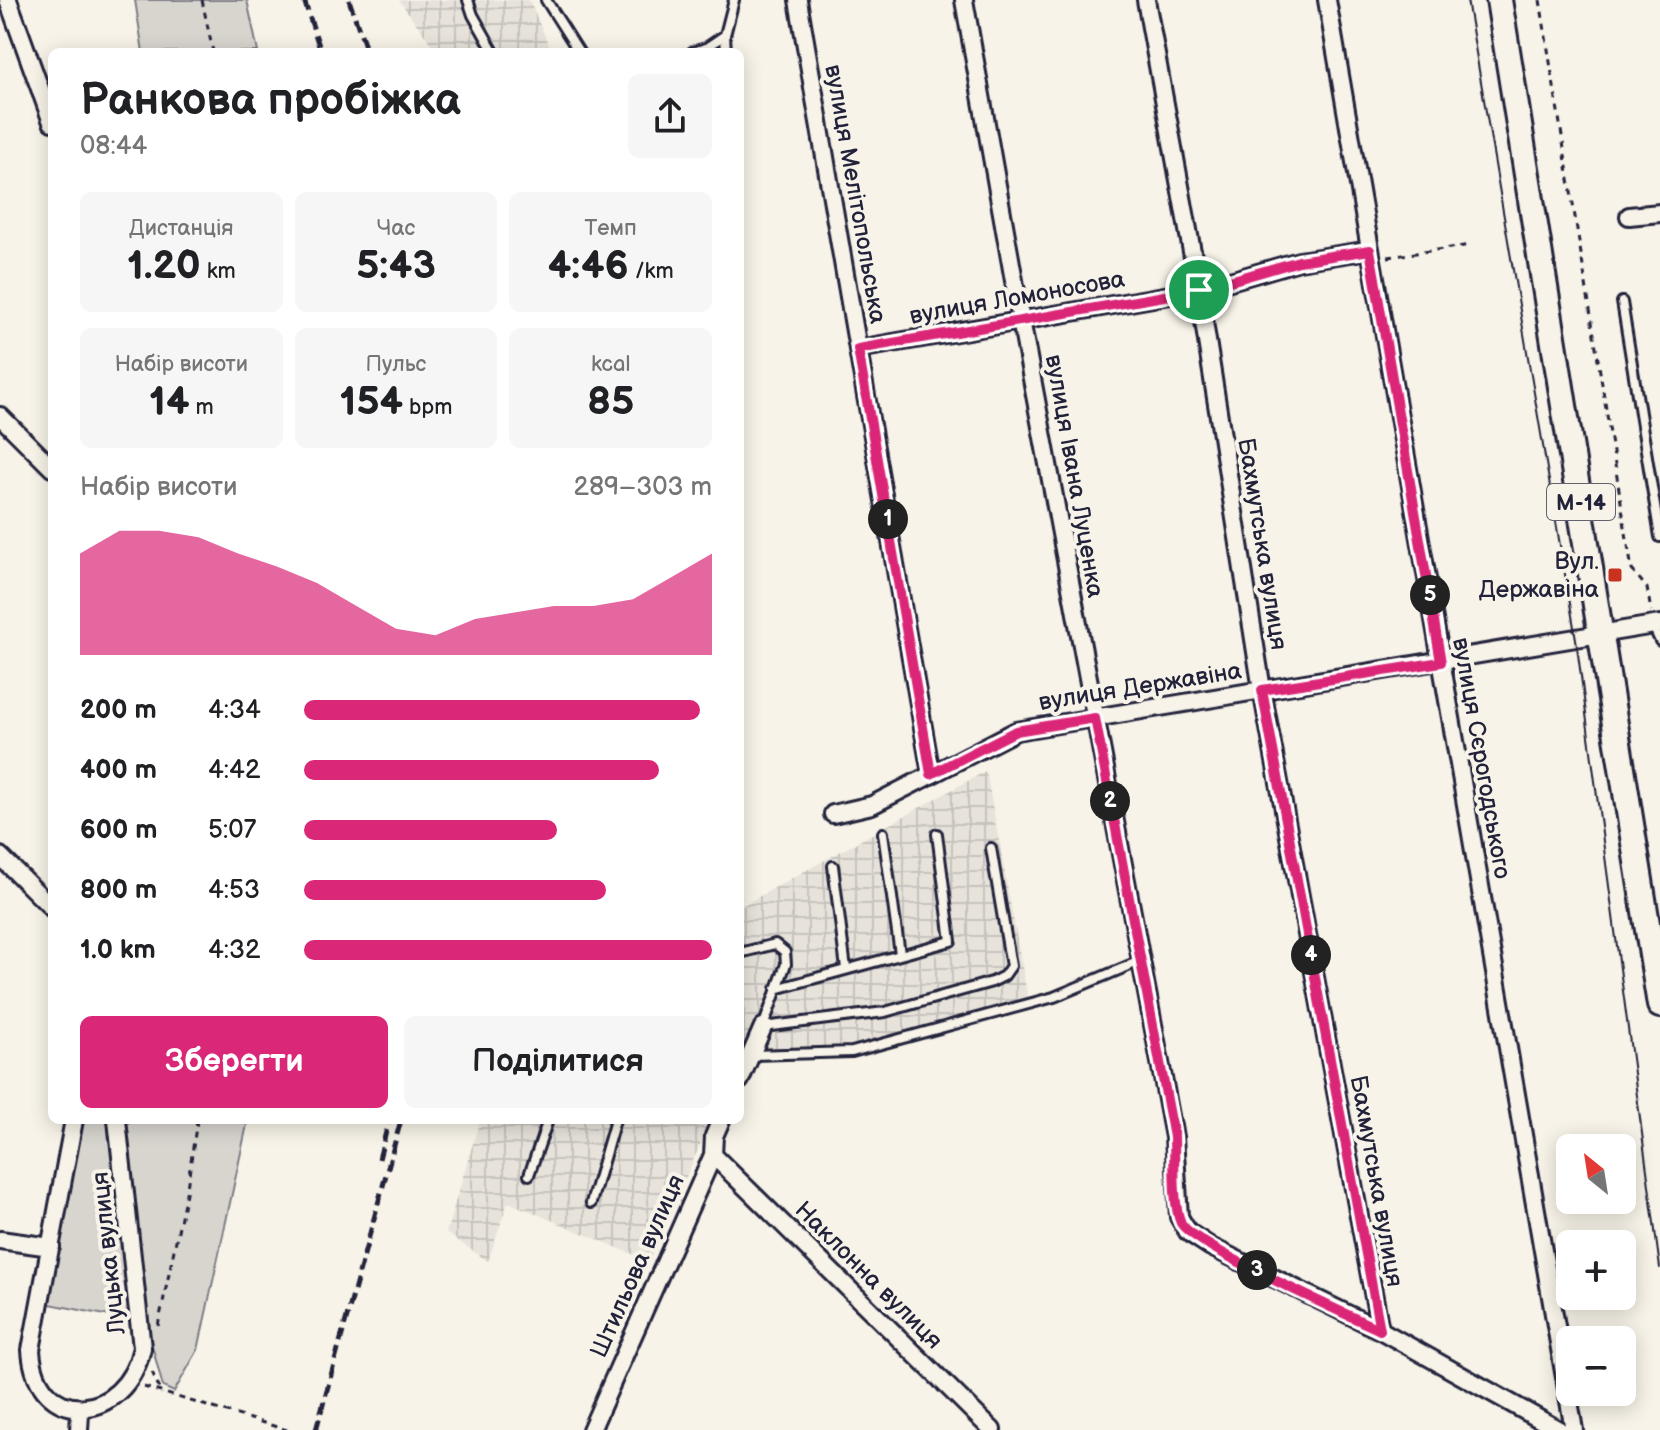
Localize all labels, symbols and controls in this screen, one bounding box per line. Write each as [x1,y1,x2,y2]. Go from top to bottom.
street label: вулиця Мелітопольська [818,62,893,326]
text: Ранкова пробіжка [80,74,461,127]
button: share [628,74,712,158]
text: 08:44 [80,131,147,162]
text: Дистанція [129,215,234,242]
text: Час [377,215,415,242]
text: Темп [585,215,637,242]
text: 1.20 [127,242,201,290]
text: 5:43 [356,242,436,290]
text: 4:46 [548,242,629,290]
pin [1165,256,1233,324]
text: km [201,258,236,285]
text: /km [629,258,674,285]
street label: вулиця Ломоносова [907,264,1127,331]
icon: arrive [1177,268,1221,312]
text: Набір висоти [115,351,248,378]
text: Пульс [366,351,426,378]
text: kcal [591,351,630,378]
street label: вулиця Івана Луценка [1039,352,1110,600]
text: 14 [149,378,189,426]
text: 154 [340,378,403,426]
text: 85 [587,378,634,426]
text: m [189,394,214,421]
text: bpm [403,394,452,421]
street label: Бахмутська вулиця [1231,436,1294,652]
text: Набір висоти [80,472,238,503]
text: 289–303 m [574,472,712,503]
road number: М-14 [1547,484,1615,520]
pin: 1 [868,499,908,539]
text: 1 [883,505,893,532]
place label: Вул. Державіна [1479,547,1599,604]
marker: Вул. Державіна [1606,566,1624,584]
pin: 5 [1410,575,1450,615]
text: 5 [1424,581,1436,608]
street label: вулиця Сєрогодського [1446,635,1517,881]
street label: вулиця Державіна [1037,656,1243,717]
text: 200 m [80,695,157,726]
text: 4:34 [208,695,261,726]
text: 400 m [80,755,157,786]
text: 4:42 [208,755,260,786]
pin: 2 [1090,781,1130,821]
text: 2 [1103,787,1117,814]
text: 600 m [80,815,157,846]
text: 5:07 [208,815,256,846]
text: 800 m [80,875,157,906]
text: 4:53 [208,875,260,906]
text: 1.0 km [80,935,156,966]
text: 4:32 [208,935,260,966]
pin: 4 [1291,935,1331,975]
text: 4 [1305,941,1317,968]
button: Зберегти [80,1016,388,1108]
button: Поділитися [404,1016,712,1108]
street label: Бахмутська вулиця [1344,1073,1409,1289]
north arrow [1556,1134,1636,1214]
map controls [1556,1134,1636,1406]
street label: Луцька вулиця [86,1170,132,1337]
street label: Штильова вулиця [584,1170,691,1362]
street label: Наклонна вулиця [789,1196,948,1355]
button: + [1556,1230,1636,1310]
pin: 3 [1237,1250,1277,1290]
text: 3 [1251,1256,1263,1283]
button: − [1556,1326,1636,1406]

